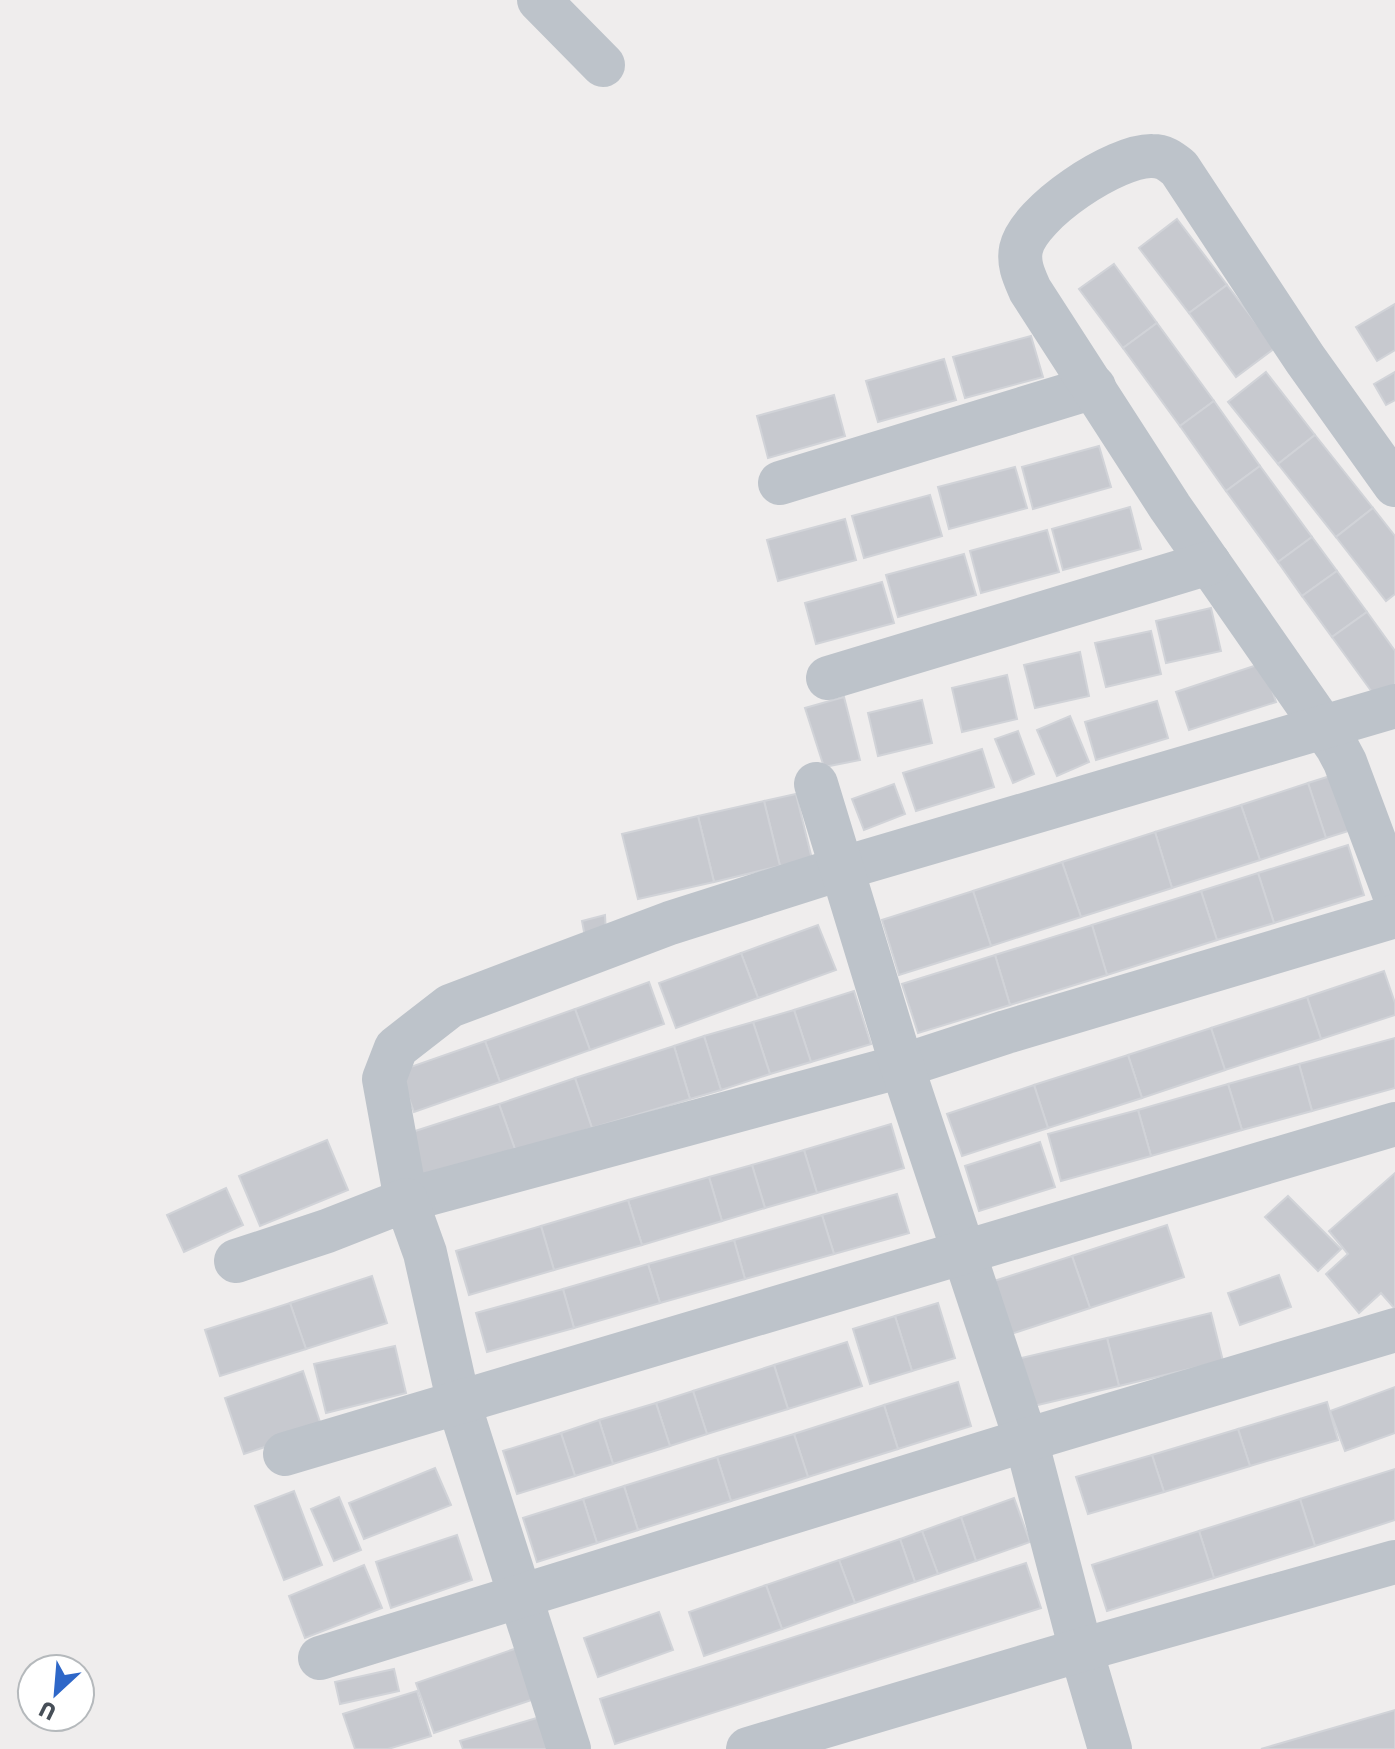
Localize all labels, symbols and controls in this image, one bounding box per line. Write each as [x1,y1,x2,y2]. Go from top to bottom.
north arrow [16,1653,96,1733]
text: U [33,1693,61,1729]

